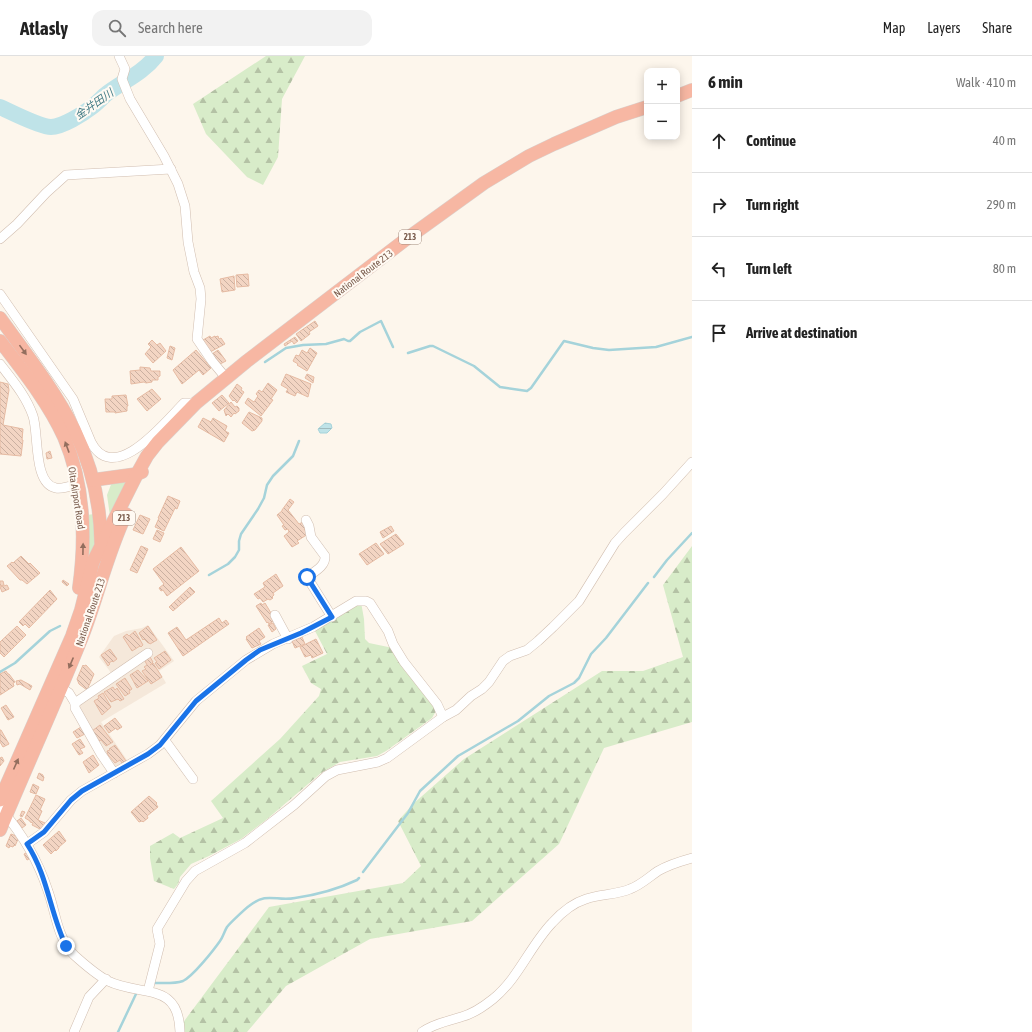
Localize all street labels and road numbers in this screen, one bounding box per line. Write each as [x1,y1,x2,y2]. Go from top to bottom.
road number: 213 [399,230,421,244]
street label: National Route 213 [332,247,395,299]
street label: Oita Airport Road [66,466,87,530]
road number: 213 [113,511,135,525]
street label: National Route 213 [74,576,107,648]

